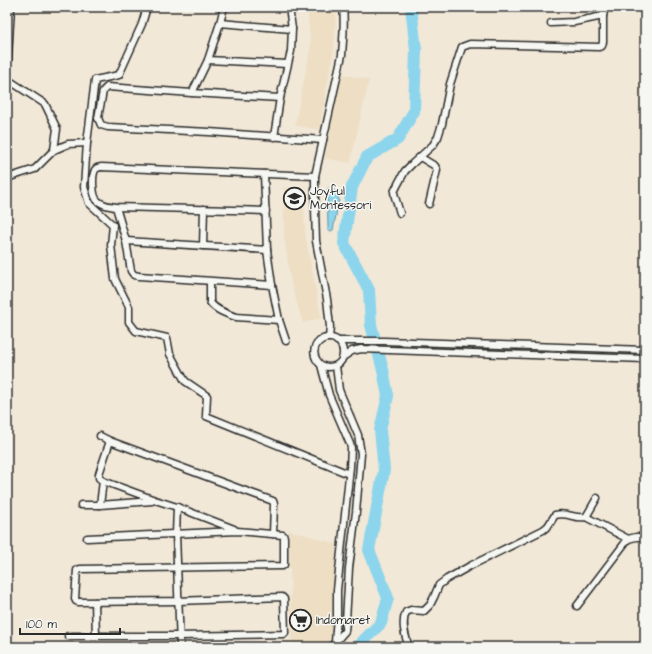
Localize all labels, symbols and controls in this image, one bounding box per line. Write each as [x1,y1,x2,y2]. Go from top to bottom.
place label: Joyful Montessori [310,183,371,214]
school or university icon: Joyful Montessori [282,185,308,211]
supermarket icon: Indomaret [288,607,314,633]
scale bar [20,610,120,636]
place label: Indomaret [316,612,370,629]
text: 100 m [26,616,57,633]

